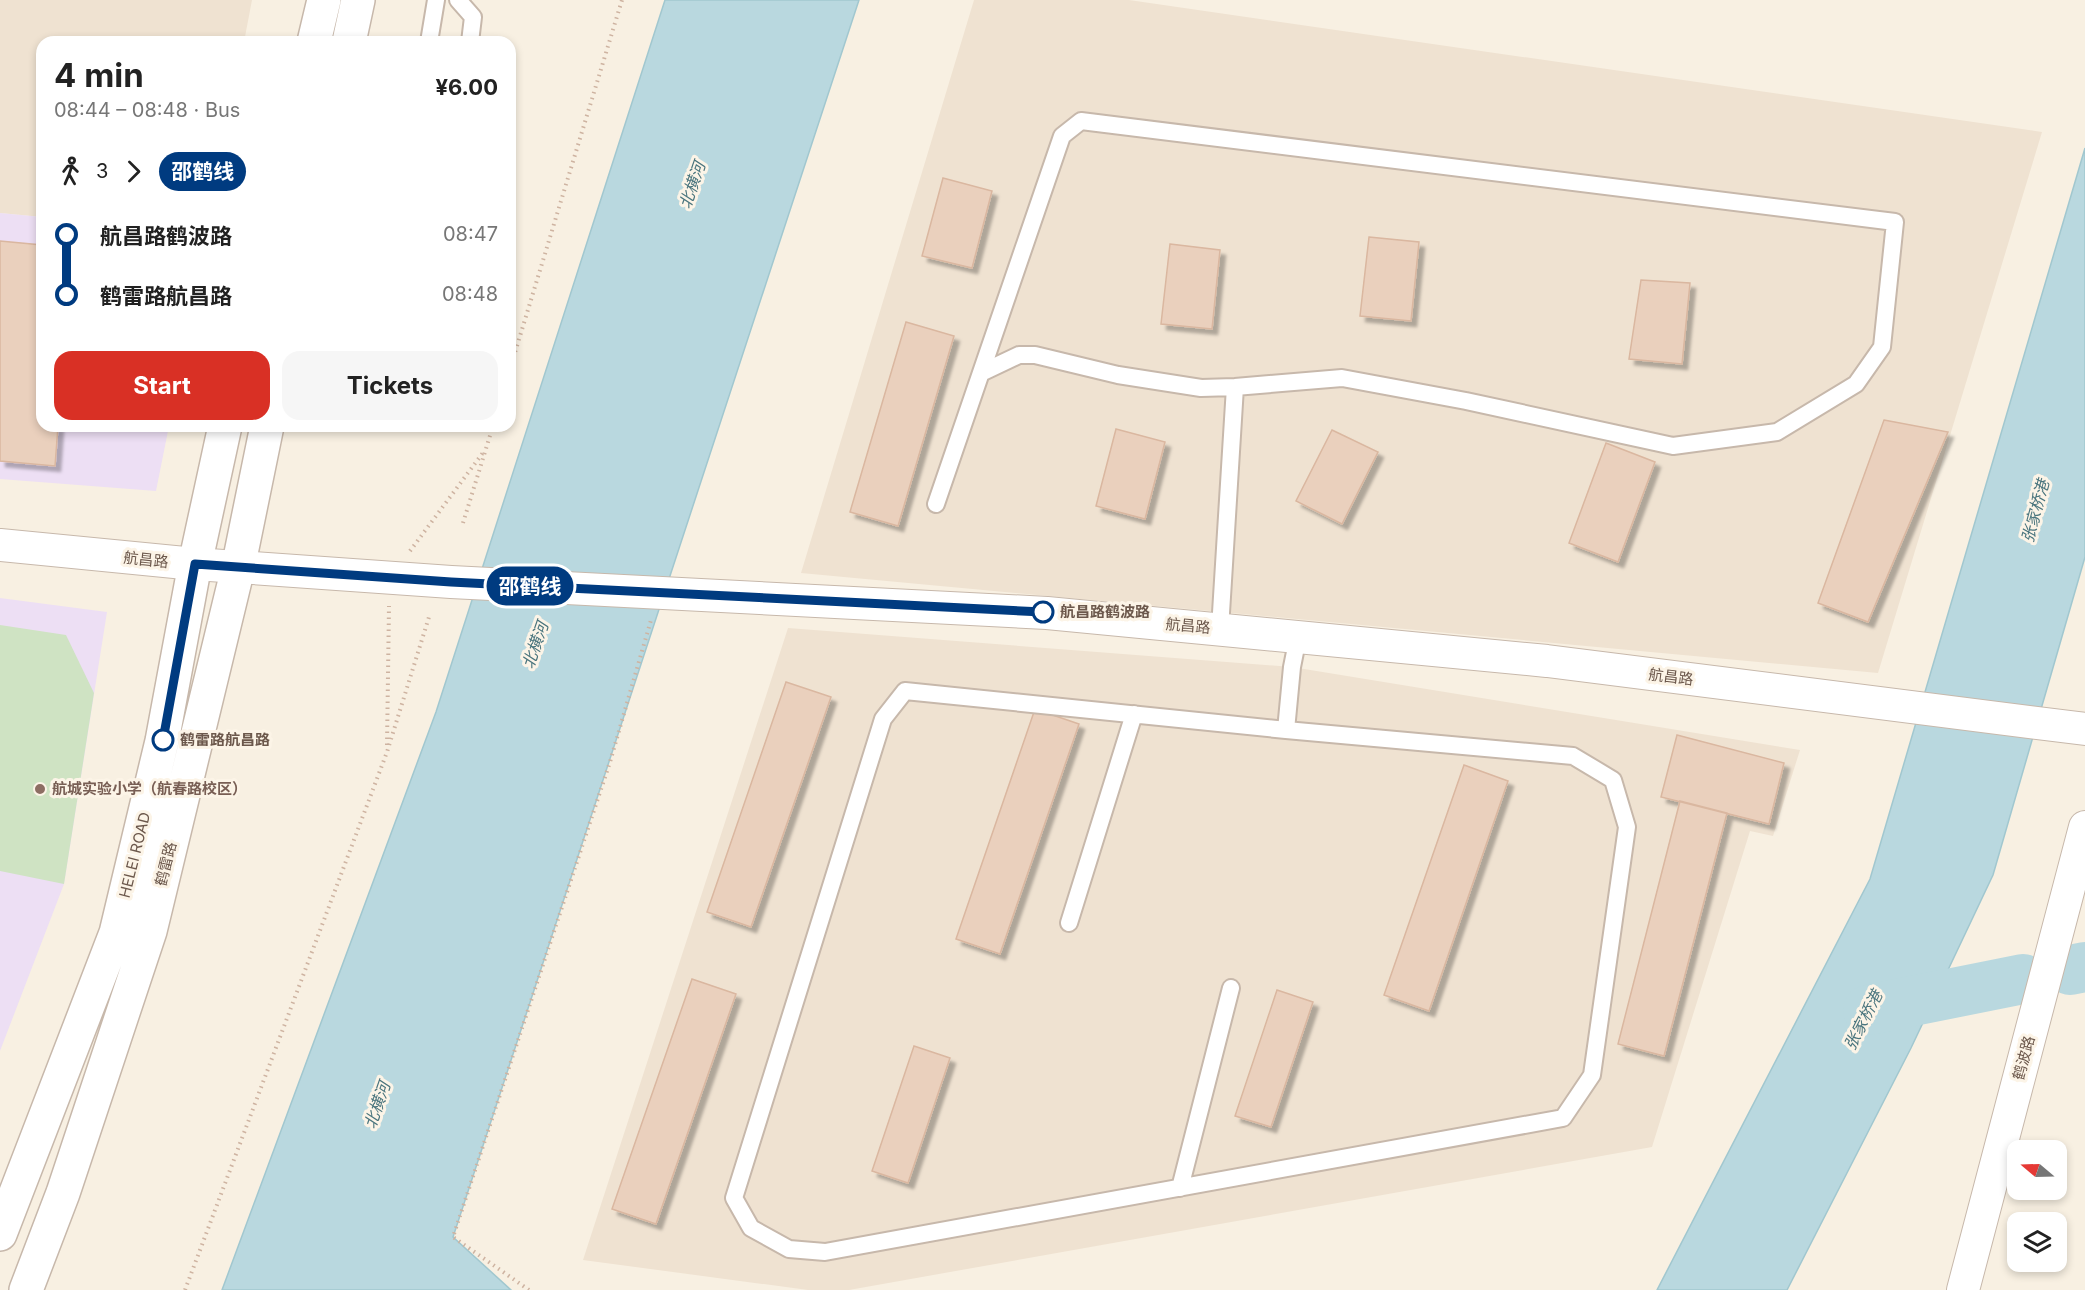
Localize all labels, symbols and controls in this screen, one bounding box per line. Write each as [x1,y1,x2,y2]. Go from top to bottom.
text: 4 min [54,55,144,95]
text: ¥6.00 [435,74,498,100]
text: 08:44 – 08:48 · Bus [54,98,240,122]
icon: walk [54,155,87,188]
icon: forward [117,155,150,188]
water label: 北横河 [675,156,710,211]
text: 3 [96,159,108,183]
text: 邵鹤线 [171,159,234,184]
text: 08:47 [443,222,498,246]
text: 航昌路鹤波路 [100,223,232,249]
text: 08:48 [442,282,498,306]
text: 鹤雷路航昌路 [100,283,232,309]
button: Start [54,351,270,420]
button: Tickets [282,351,498,420]
water label: 张家桥港 [2017,476,2053,545]
street label: 航昌路 [123,548,169,571]
line badge: 邵鹤线 [496,566,564,606]
text: 邵鹤线 [499,574,562,599]
marker: 航昌路鹤波路 [1032,601,1054,623]
place label: 航昌路鹤波路 [1060,602,1150,621]
street label: 航昌路 [1165,614,1211,637]
water label: 北横河 [518,616,553,671]
street label: 航昌路 [1648,664,1695,689]
marker: 鹤雷路航昌路 [152,729,174,751]
place label: 鹤雷路航昌路 [180,730,270,749]
place label: 航城实验小学（航春路校区） [52,779,247,798]
marker: 航城实验小学（航春路校区） [33,782,47,796]
street label: HELEI ROAD [115,810,154,900]
street label: 鹤雷路 [151,840,180,888]
water label: 张家桥港 [1840,985,1887,1053]
street label: 鹤波路 [2009,1034,2039,1082]
water label: 北横河 [360,1076,395,1131]
north arrow [2007,1140,2067,1200]
map controls [2007,1140,2067,1272]
button: layers [2007,1212,2067,1272]

